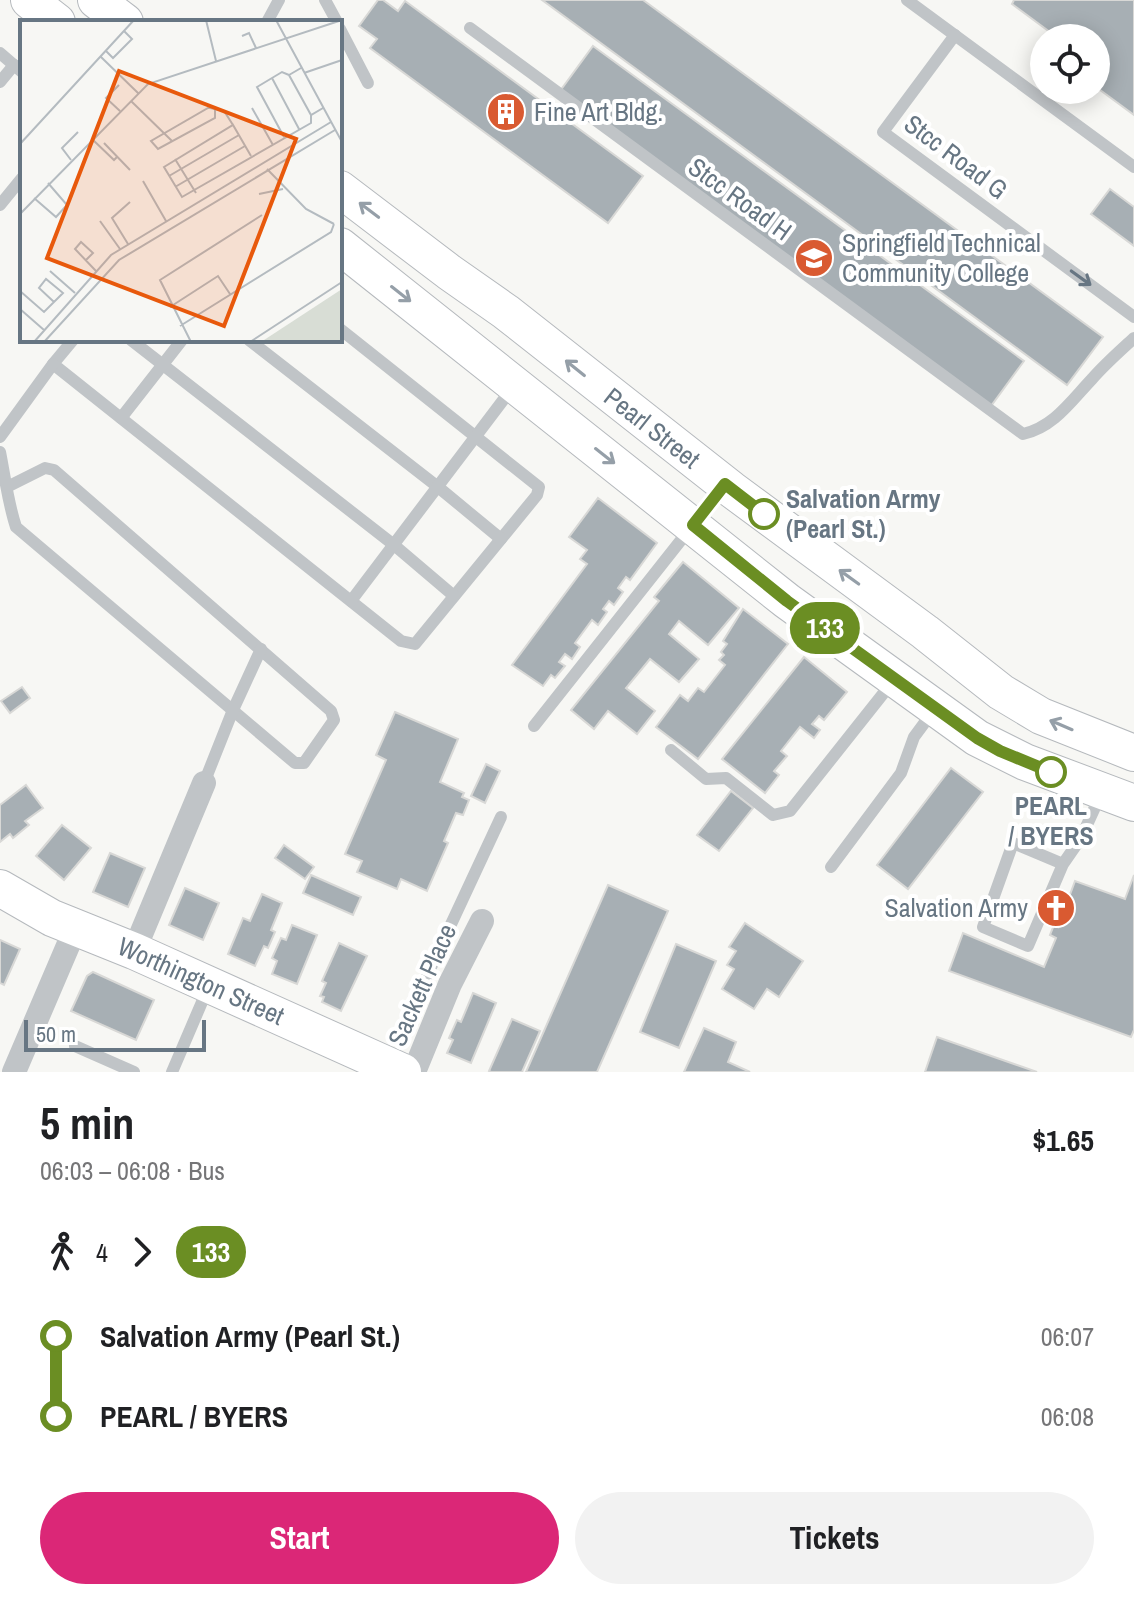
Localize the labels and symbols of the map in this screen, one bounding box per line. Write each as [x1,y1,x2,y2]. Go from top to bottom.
inset map [20,20,342,342]
building icon: Fine Art Bldg. [485,91,527,133]
place label: Fine Art Bldg. [534,94,663,129]
street label: Stcc Road G [898,106,1015,207]
street label: Stcc Road H [682,149,799,248]
one-way arrow [358,202,380,219]
place label: Springfield Technical Community College [842,225,1041,290]
school or university icon: Springfield Technical Community College [793,237,835,279]
one-way arrow [1070,270,1092,286]
one-way arrow [390,286,411,303]
one-way arrow [565,359,586,376]
street label: Pearl Street [597,379,707,476]
one-way arrow [594,447,615,464]
place label: Salvation Army (Pearl St.) [786,481,941,546]
marker: Salvation Army (Pearl St.) [749,499,779,529]
one-way arrow [838,568,860,585]
line badge: 133 [779,602,871,654]
one-way arrow [1049,716,1074,731]
marker: PEARL / BYERS [1036,757,1066,787]
place label: PEARL / BYERS [1008,788,1094,853]
church icon: Salvation Army [1035,887,1077,929]
place label: Salvation Army [885,890,1028,925]
street label: Sackett Place [379,918,464,1051]
street label: Worthington Street [113,928,290,1033]
scale bar [24,1016,206,1052]

